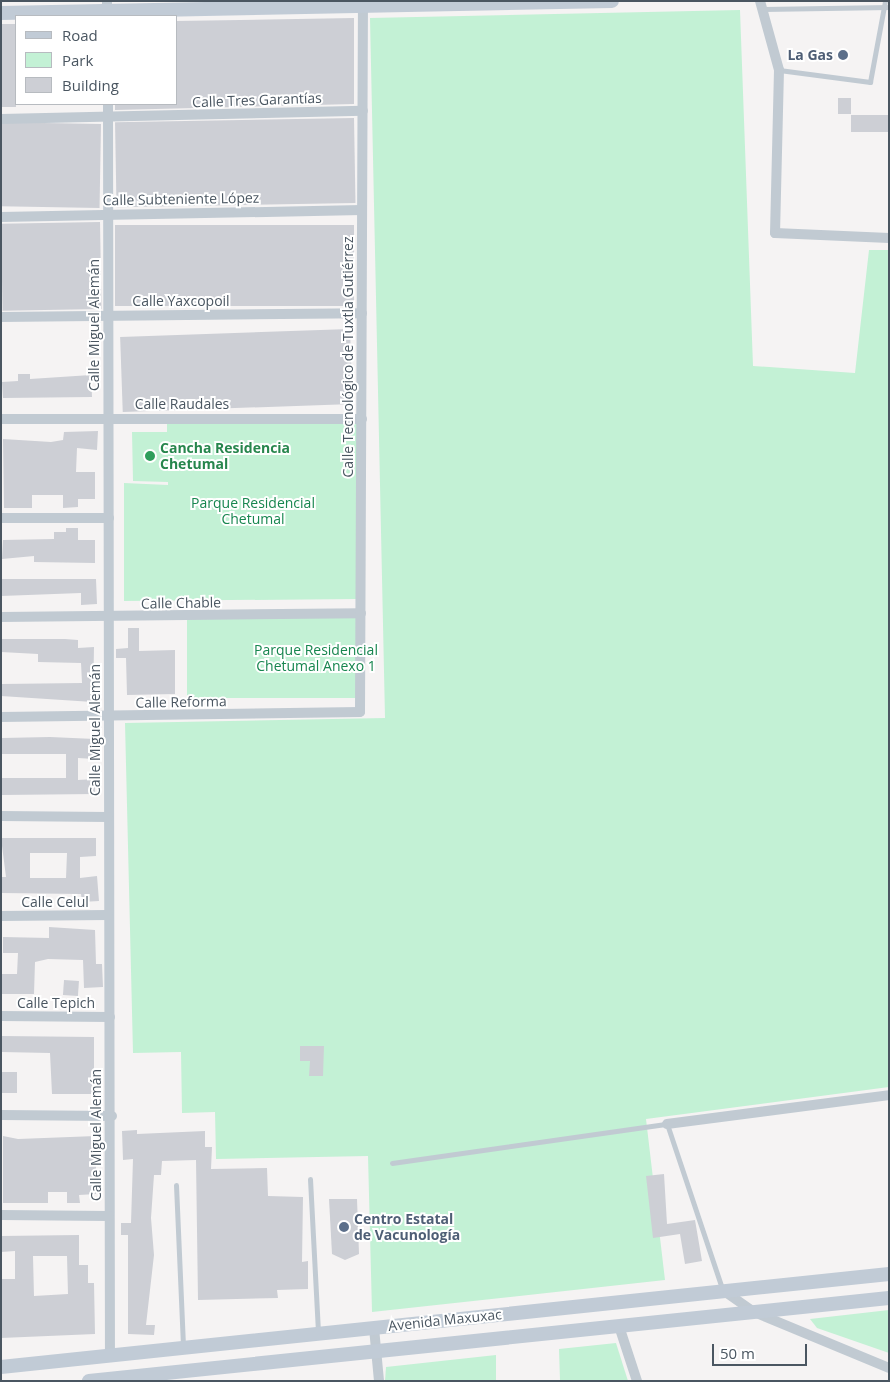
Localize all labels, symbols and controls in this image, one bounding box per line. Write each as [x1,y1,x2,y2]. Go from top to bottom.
legend [15,15,178,105]
text: Road [62,25,98,45]
place label: La Gas [787,47,833,63]
marker: La Gas [837,49,849,61]
text: Park [62,50,93,70]
text: Building [62,75,119,95]
street label: Calle Tres Garantías [192,89,322,111]
street label: Calle Subteniente López [103,189,259,209]
street label: Calle Tecnológico de Tuxtla Gutiérrez [340,237,356,477]
street label: Calle Miguel Alemán [86,259,102,391]
street label: Calle Yaxcopoil [132,293,230,309]
street label: Calle Raudales [135,396,229,412]
place label: Cancha Residencia Chetumal [160,440,290,472]
marker: Cancha Residencia Chetumal [144,450,156,462]
park label: Parque Residencial Chetumal [191,495,315,528]
street label: Calle Chable [141,594,221,612]
park label: Parque Residencial Chetumal Anexo 1 [254,642,378,674]
street label: Calle Miguel Alemán [87,664,103,796]
street label: Calle Reforma [135,693,227,711]
street label: Calle Celul [21,894,89,910]
street label: Calle Tepich [17,995,95,1011]
street label: Calle Miguel Alemán [88,1069,104,1201]
place label: Centro Estatal de Vacunología [354,1211,460,1244]
marker: Centro Estatal de Vacunología [338,1221,350,1233]
street label: Avenida Maxuxac [387,1306,503,1334]
scale bar [715,1334,810,1366]
text: 50 m [720,1343,755,1363]

